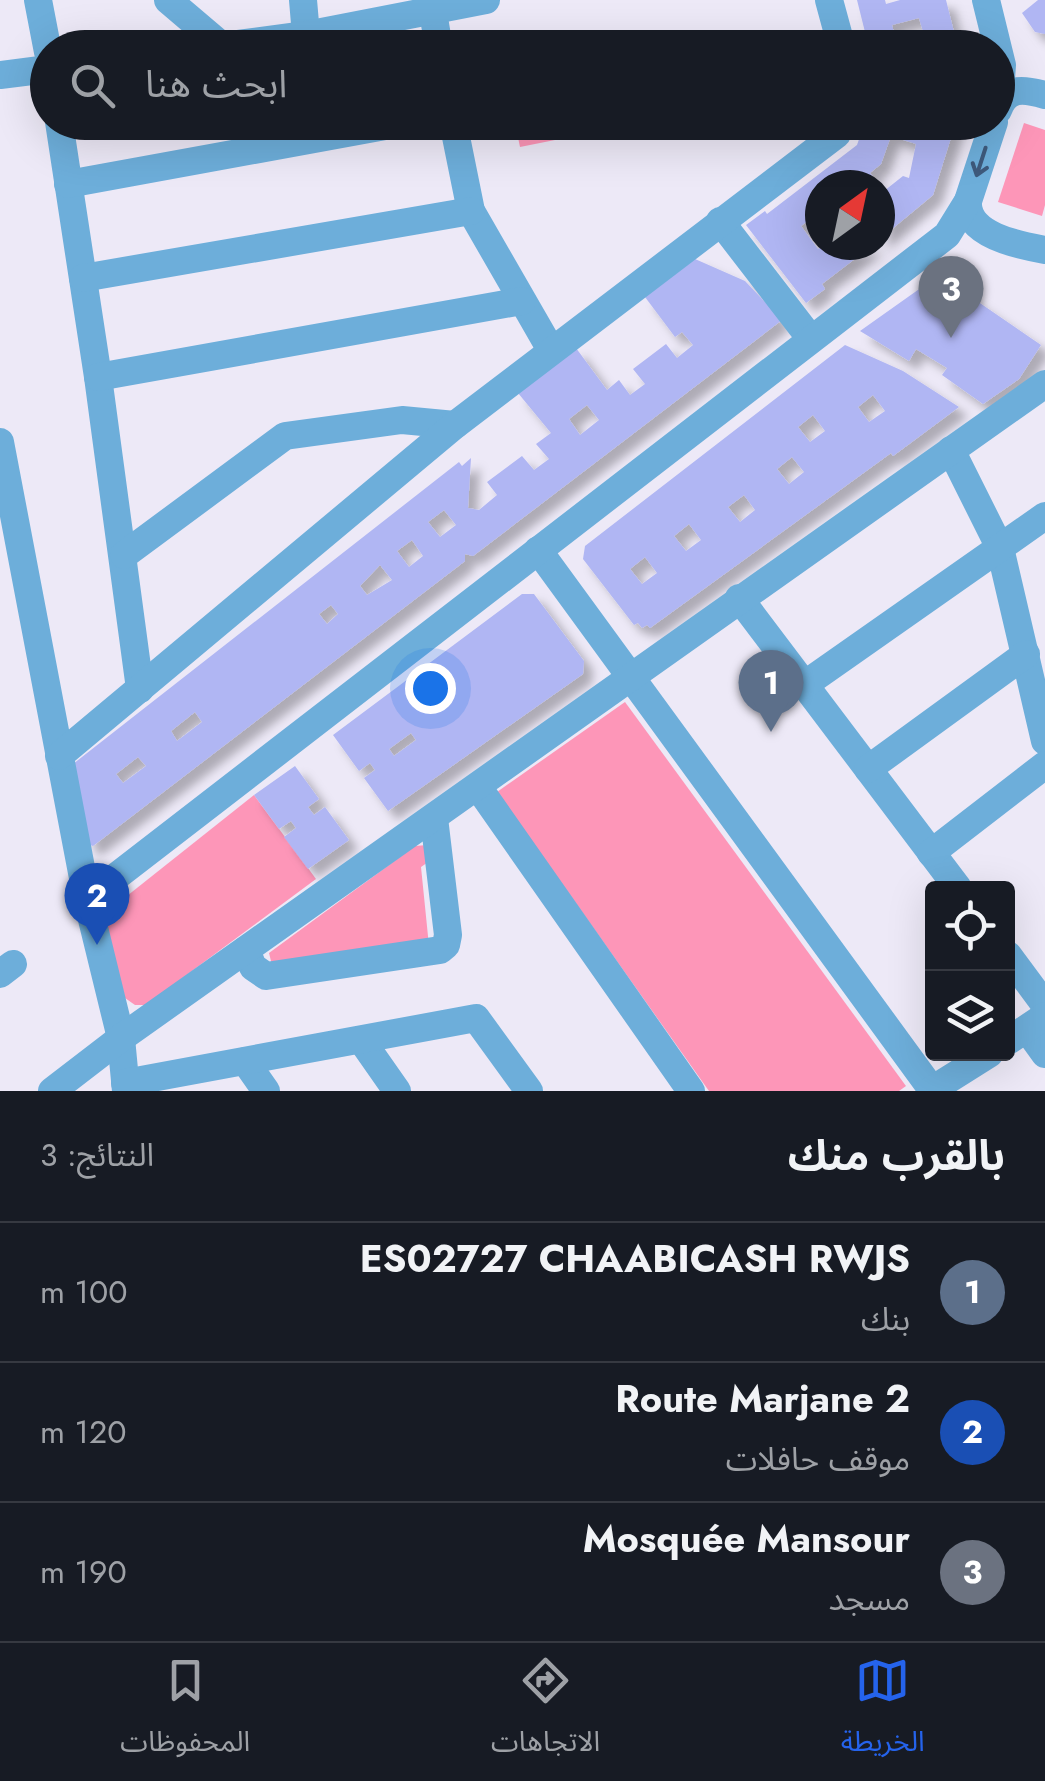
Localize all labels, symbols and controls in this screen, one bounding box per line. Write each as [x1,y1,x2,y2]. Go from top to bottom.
search box [30,30,1015,140]
text: ابحث هنا [145,56,287,111]
icon: search [65,58,120,113]
one-way arrow [971,146,989,177]
north arrow [805,170,895,260]
pin: 3 [918,255,984,338]
pin: 1 [738,650,804,732]
your location [405,663,456,714]
pin: 2 [64,862,130,945]
map controls [925,881,1015,1061]
button: locate [925,881,1015,971]
button: layers [925,971,1015,1061]
text: بالقرب منك [788,1125,1005,1186]
text: النتائج: 3 [40,1132,154,1178]
text: ES02727 CHAABICASH RWJS [360,1231,910,1286]
text: 100 m [40,1269,127,1315]
text: 1 [964,1269,981,1315]
text: بنك [861,1296,910,1342]
text: Route Marjane 2 [615,1371,910,1426]
text: 120 m [40,1409,126,1455]
text: 2 [962,1409,983,1455]
text: موقف حافلات [726,1436,910,1482]
text: Mosquée Mansour [583,1511,910,1566]
text: 190 m [40,1549,127,1595]
text: 3 [963,1549,982,1595]
text: مسجد [829,1576,910,1622]
tab: المحفوظات [120,1653,250,1772]
tab: الاتجاهات [491,1653,600,1772]
tab: الخريطة [841,1653,925,1772]

